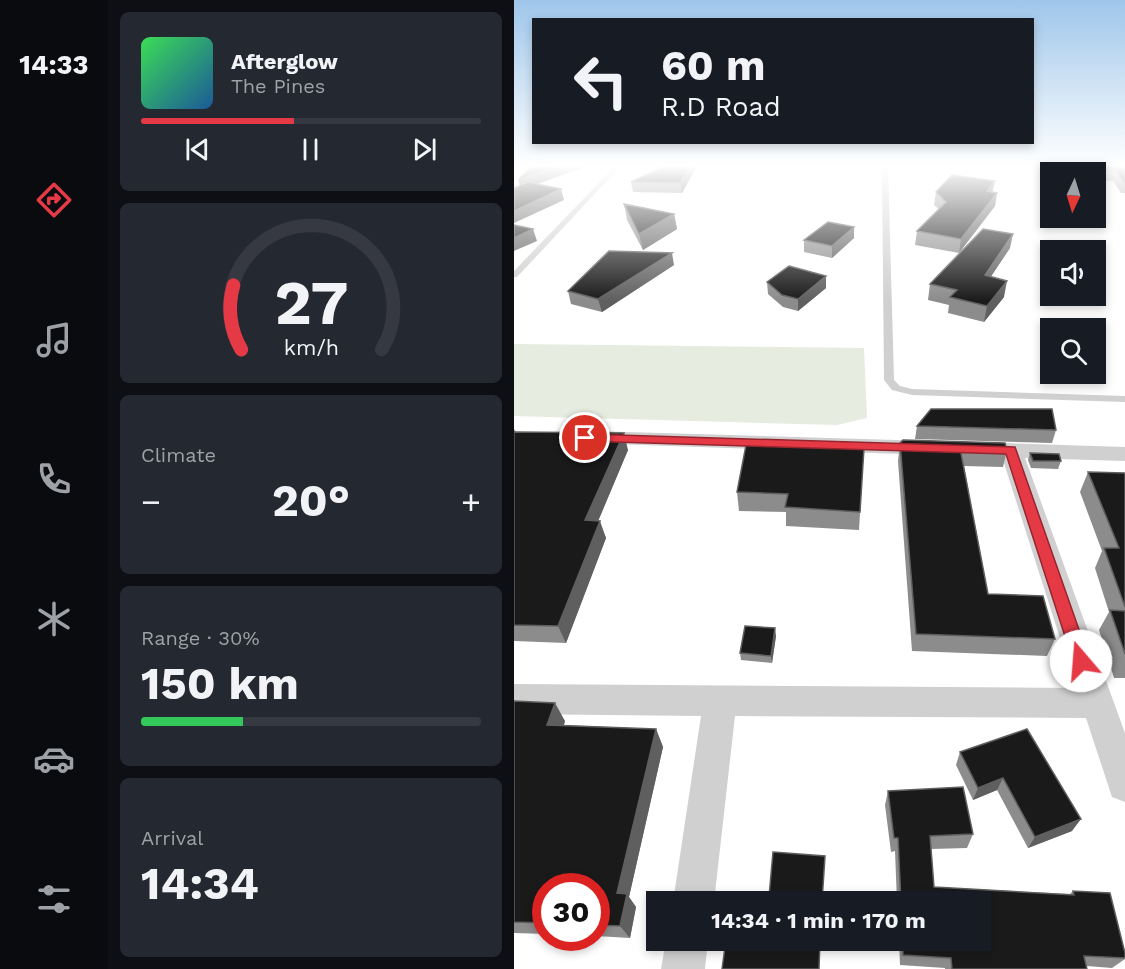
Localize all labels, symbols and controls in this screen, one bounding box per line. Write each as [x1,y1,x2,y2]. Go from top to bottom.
text: 60 m [661,41,765,90]
icon: left [562,42,640,120]
text: 14:33 [19,49,89,81]
text: Afterglow [231,49,338,74]
text: The Pines [231,74,325,98]
text: R.D Road [661,91,781,123]
icon: previous [181,133,214,166]
icon: pause [294,133,327,166]
icon: next [408,133,441,166]
north arrow [1040,162,1106,228]
map controls [1040,162,1106,384]
icon: directions [33,179,75,221]
button: sound [1040,240,1106,306]
text: 27 [274,266,348,339]
button: search [1040,318,1106,384]
icon: music [33,319,75,361]
text: km/h [283,336,339,361]
pin [559,412,610,463]
icon: arrive [568,421,601,454]
text: Climate [141,443,216,467]
icon: phone [33,458,75,500]
text: 20° [272,474,350,527]
text: − [141,482,161,521]
text: + [461,482,481,521]
icon: climate [33,598,75,640]
text: Range · 30% [141,626,260,650]
position arrow [1049,629,1113,693]
text: 150 km [141,657,299,710]
icon: car [33,738,75,780]
text: Arrival [141,826,203,850]
text: 14:34 [141,857,259,910]
speed limit sign: 30 [532,873,610,951]
icon: filters [33,878,75,920]
text: 14:34 · 1 min · 170 m [711,908,926,933]

